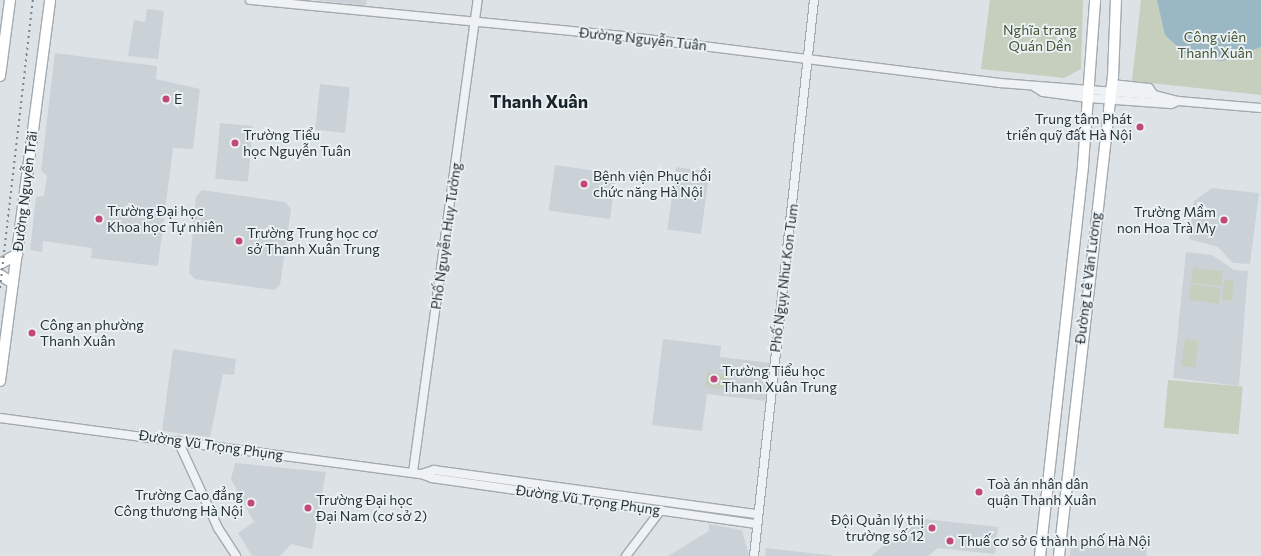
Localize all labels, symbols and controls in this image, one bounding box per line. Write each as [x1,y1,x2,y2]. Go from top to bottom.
park label: Nghĩa trang Quán Dền [1003,22,1077,54]
street label: Đường Nguyễn Tuân [578,24,708,54]
park label: Công viên Thanh Xuân [1177,29,1253,62]
district label: Thanh Xuân [490,90,588,112]
place label: E [174,91,182,107]
marker: E [161,94,171,104]
place label: Trung tâm Phát triển quỹ đất Hà Nội [1006,111,1132,144]
marker: Trung tâm Phát triển quỹ đất Hà Nội [1135,122,1145,132]
place label: Trường Tiểu học Nguyễn Tuân [243,127,351,160]
street label: Đường Nguyễn Trãi [9,130,41,252]
marker: Trường Tiểu học Nguyễn Tuân [230,138,240,148]
street label: Phố Nguyễn Huy Tưởng [427,161,465,311]
place label: Bệnh viện Phục hồi chức năng Hà Nội [593,168,711,200]
marker: Bệnh viện Phục hồi chức năng Hà Nội [578,178,590,190]
place label: Trường Đại học Khoa học Tự nhiên [107,203,223,236]
street label: Phố Ngụy Như Kon Tum [767,203,801,353]
place label: Trường Mầm non Hoa Trà My [1117,204,1216,236]
street label: Đường Lê Văn Lương [1072,211,1104,345]
marker: Trường Đại học Khoa học Tự nhiên [94,214,104,224]
marker: Trường Mầm non Hoa Trà My [1219,215,1229,225]
place label: Trường Trung học cơ sở Thanh Xuân Trung [247,225,380,258]
marker: Trường Trung học cơ sở Thanh Xuân Trung [234,236,244,246]
place label: Công an phường Thanh Xuân [40,317,144,350]
marker: Công an phường Thanh Xuân [27,328,37,338]
place label: Trường Tiểu học Thanh Xuân Trung [722,363,837,396]
marker: Trường Tiểu học Thanh Xuân Trung [709,374,719,384]
street label: Đường Vũ Trọng Phụng [138,427,284,463]
place label: Toà án nhân dân quận Thanh Xuân [987,476,1096,508]
street label: Đường Vũ Trọng Phụng [515,482,661,518]
place label: Trường Cao đẳng Công thương Hà Nội [114,487,243,520]
marker: Toà án nhân dân quận Thanh Xuân [974,487,984,497]
place label: Trường Đại học Đại Nam (cơ sở 2) [316,492,427,524]
marker: Trường Cao đẳng Công thương Hà Nội [246,498,256,508]
marker: Trường Đại học Đại Nam (cơ sở 2) [303,503,313,513]
place label: Đội Quản lý thị trường số 12 [831,512,924,544]
marker: Đội Quản lý thị trường số 12 [927,523,937,533]
place label: Thuế cơ sở 6 thành phố Hà Nội [958,533,1151,549]
marker: Thuế cơ sở 6 thành phố Hà Nội [945,536,955,546]

